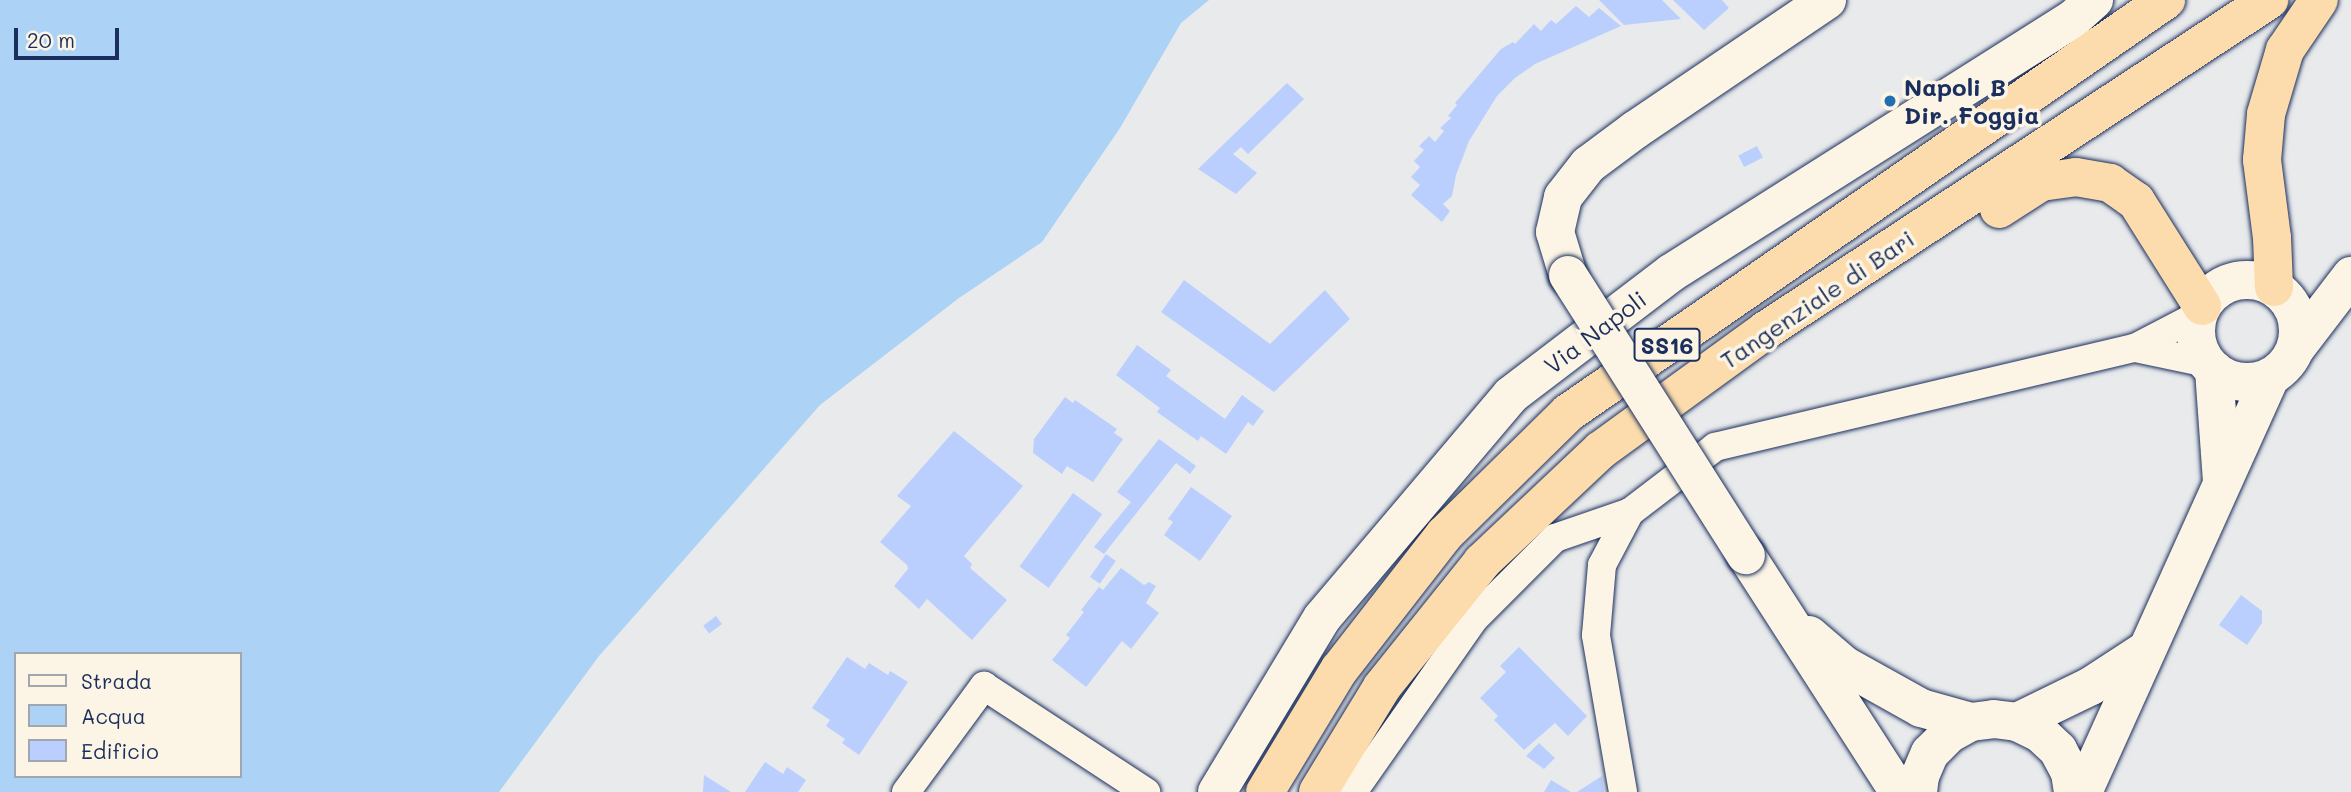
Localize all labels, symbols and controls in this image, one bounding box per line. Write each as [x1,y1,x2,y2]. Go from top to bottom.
scale bar [18,14,122,58]
text: 20 m [27,26,75,53]
place label: Napoli B Dir. Foggia [1904,73,2039,129]
marker: Napoli B Dir. Foggia [1882,93,1898,109]
street label: Tangenziale di Bari [1715,223,1919,375]
street label: Via Napoli [1538,284,1652,380]
road number: SS16 [1632,326,1702,364]
legend [14,652,242,778]
text: Strada [81,667,152,694]
text: Acqua [81,702,146,729]
text: Edificio [81,737,159,764]

